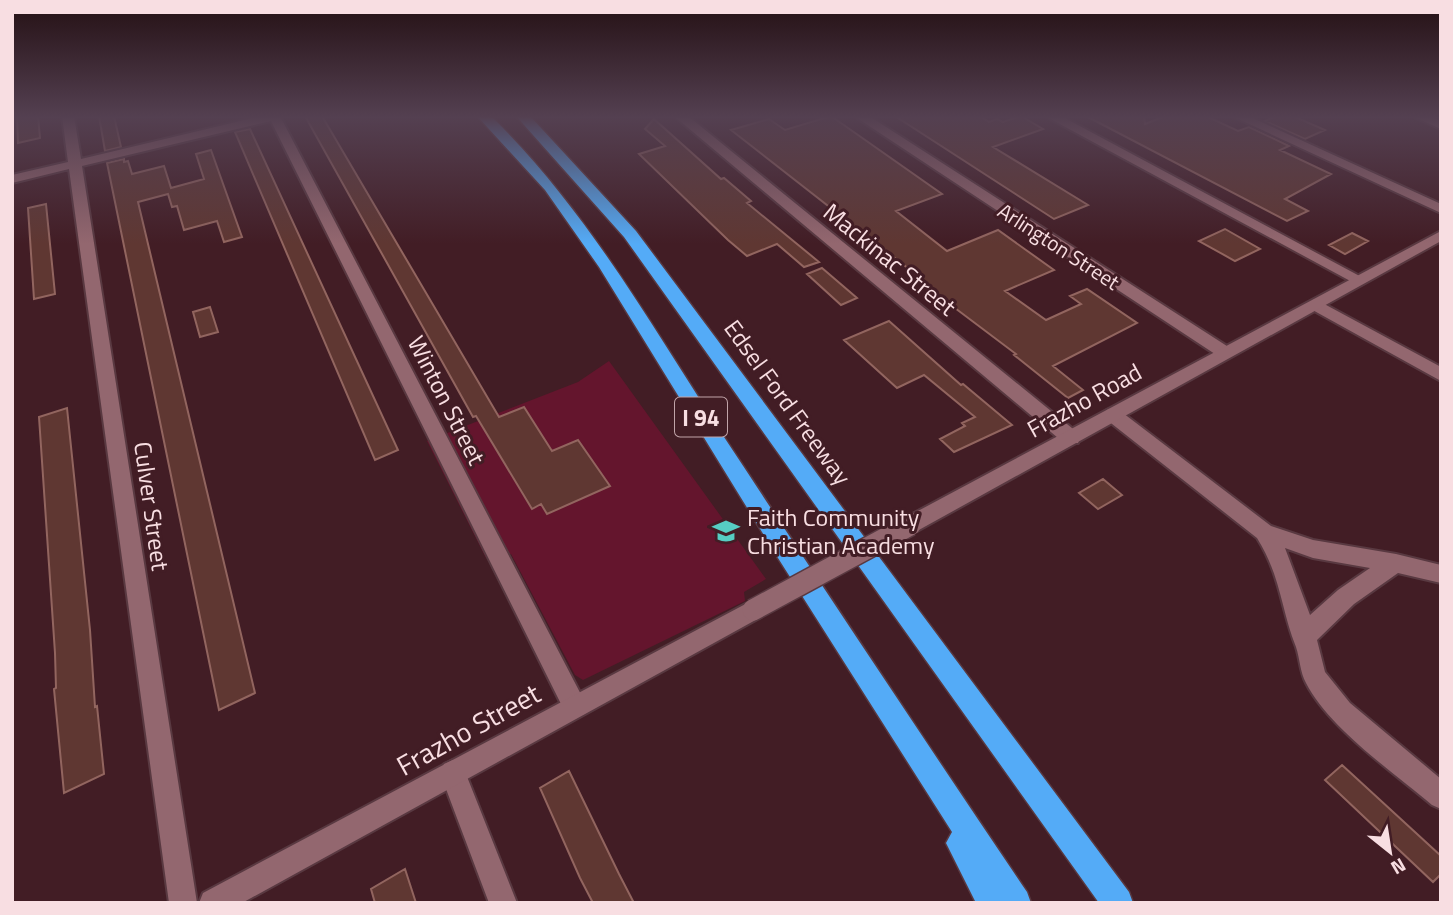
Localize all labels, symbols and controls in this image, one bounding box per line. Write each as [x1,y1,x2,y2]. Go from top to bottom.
street label: Mackinac Street [816,194,965,324]
street label: Arlington Street [992,195,1127,298]
street label: Edsel Ford Freeway [716,312,861,492]
street label: Winton Street [399,329,495,471]
street label: Frazho Road [1020,354,1148,446]
road number: I 94 [675,398,727,436]
street label: Culver Street [125,439,179,573]
place label: Faith Community Christian Academy [747,499,935,563]
school or university icon: Faith Community Christian Academy [711,516,741,546]
street label: Frazho Street [388,672,548,786]
north arrow [1355,817,1425,887]
text: N [1386,851,1412,883]

